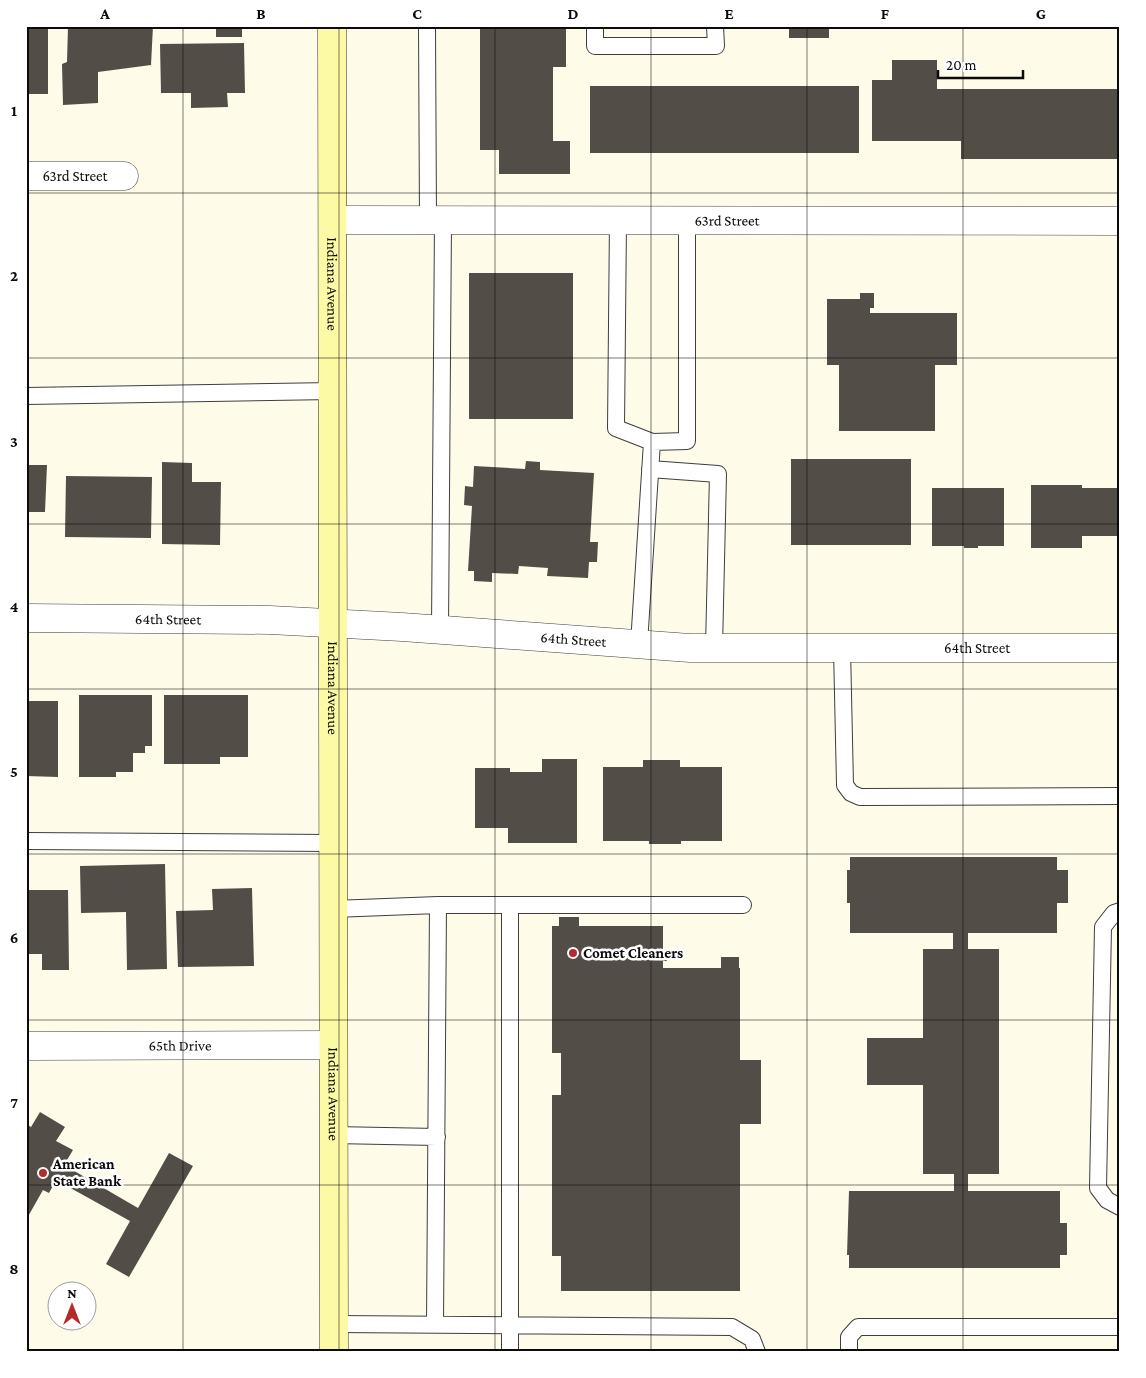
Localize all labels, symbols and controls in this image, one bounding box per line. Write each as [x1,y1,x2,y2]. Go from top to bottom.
text: A [99,5,110,22]
text: B [256,5,266,22]
text: C [412,5,422,22]
text: D [567,5,579,22]
text: E [724,5,734,22]
text: F [881,5,890,22]
text: G [1036,5,1046,22]
scale bar [938,48,1024,80]
text: 20 m [946,57,977,73]
text: 1 [11,102,17,119]
street label: 63rd Street [42,168,109,184]
street label: 63rd Street [694,212,761,229]
street label: Indiana Avenue [324,237,340,331]
text: 2 [10,267,18,284]
text: 3 [10,433,18,450]
text: 4 [10,598,19,615]
street label: 64th Street [135,611,202,627]
street label: 64th Street [540,629,608,650]
street label: 64th Street [944,640,1011,656]
street label: Indiana Avenue [325,641,341,735]
text: 5 [10,763,18,780]
text: 6 [10,929,18,946]
place label: Comet Cleaners [583,945,683,961]
marker: Comet Cleaners [567,947,579,959]
street label: 65th Drive [149,1037,212,1054]
street label: Indiana Avenue [326,1047,342,1141]
text: 7 [10,1094,18,1111]
place label: American State Bank [52,1156,122,1189]
marker: American State Bank [37,1167,49,1179]
text: 8 [9,1260,19,1277]
north arrow [48,1280,98,1330]
text: N [67,1285,77,1301]

